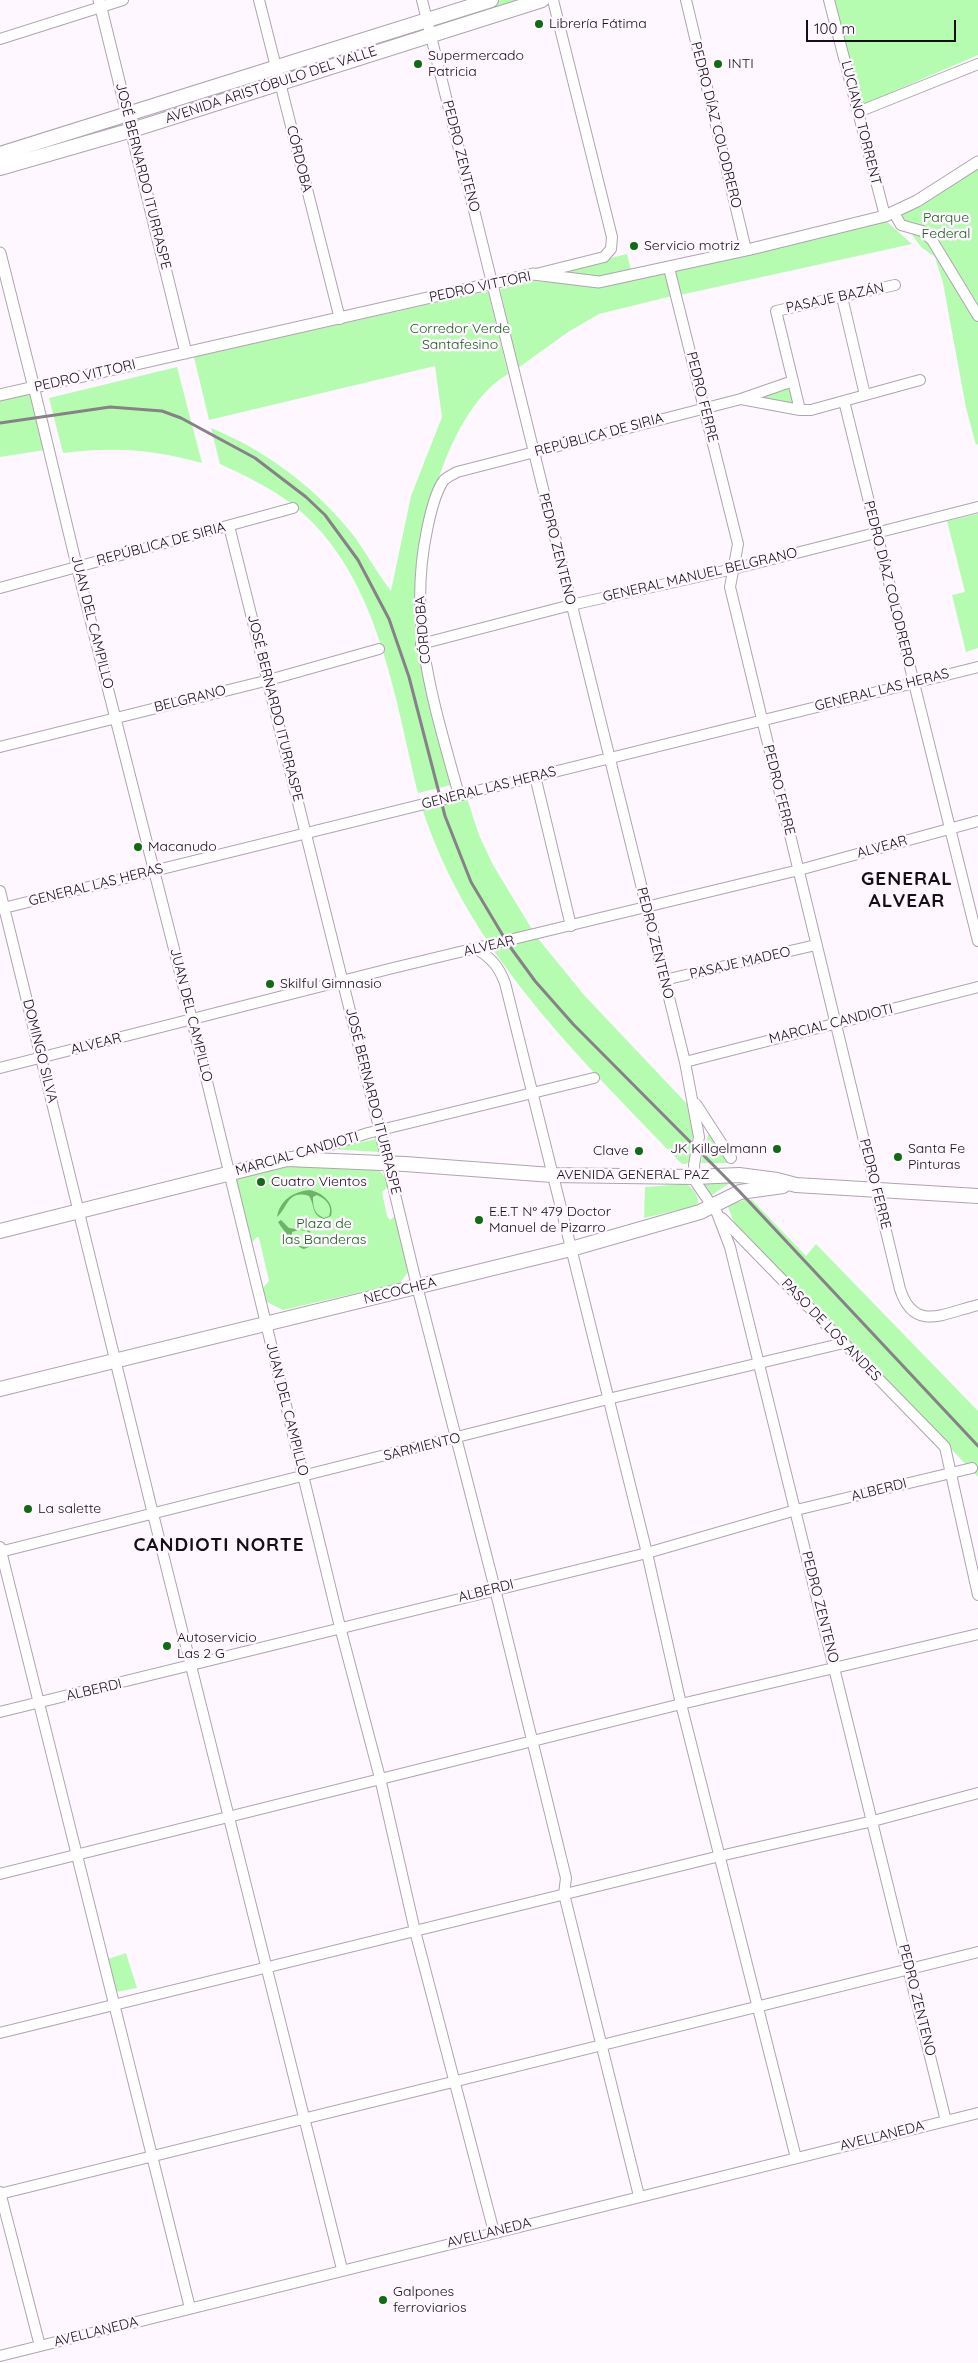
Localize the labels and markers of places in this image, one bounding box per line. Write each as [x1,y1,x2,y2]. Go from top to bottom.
place label: Librería Fátima [549,16,647,32]
marker: Librería Fátima [533,18,545,30]
place label: Supermercado Patricia [428,48,524,80]
place label: INTI [728,56,754,72]
marker: Supermercado Patricia [412,58,424,70]
marker: INTI [712,58,724,70]
place label: Servicio motriz [644,238,740,254]
marker: Servicio motriz [628,240,640,252]
place label: Macanudo [148,839,217,855]
marker: Macanudo [132,841,144,853]
place label: Skilful Gimnasio [280,976,382,992]
marker: Skilful Gimnasio [264,978,276,990]
place label: JK Killgelmann [670,1141,767,1157]
place label: Santa Fe Pinturas [908,1141,965,1174]
place label: Clave [593,1143,629,1159]
marker: JK Killgelmann [771,1143,783,1155]
marker: Clave [633,1145,645,1157]
marker: Santa Fe Pinturas [892,1151,904,1163]
place label: Cuatro Vientos [271,1174,367,1190]
marker: Cuatro Vientos [255,1176,267,1188]
place label: E.E.T N° 479 Doctor Manuel de Pizarro [489,1204,611,1236]
marker: E.E.T N° 479 Doctor Manuel de Pizarro [473,1214,485,1226]
place label: La salette [38,1501,101,1517]
marker: La salette [22,1503,34,1515]
place label: Autoservicio Las 2 G [177,1630,257,1662]
marker: Autoservicio Las 2 G [161,1640,173,1652]
place label: Galpones ferroviarios [393,2284,467,2316]
marker: Galpones ferroviarios [377,2294,389,2306]

